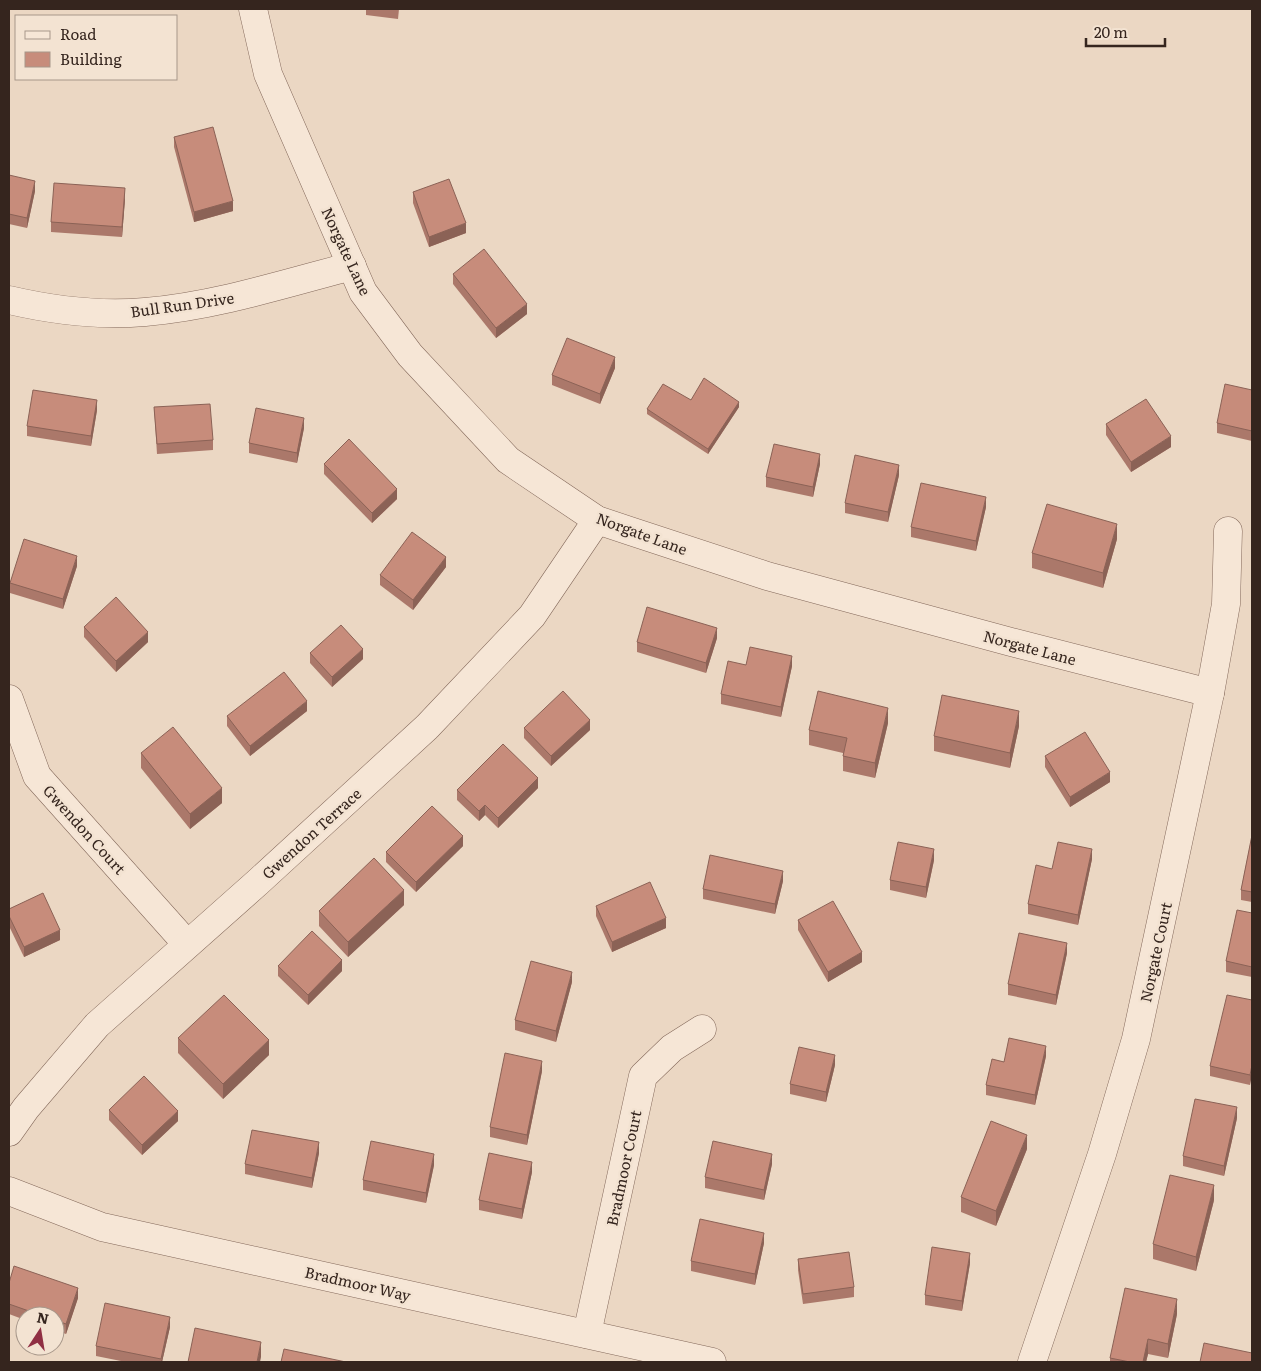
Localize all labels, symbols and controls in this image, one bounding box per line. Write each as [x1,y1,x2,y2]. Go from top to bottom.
legend [15,15,178,80]
scale bar [1086,15,1165,47]
text: 20 m [1094,20,1128,43]
text: Road [60,22,96,45]
text: Building [60,47,122,70]
street label: Norgate Lane [316,203,378,299]
street label: Bull Run Drive [129,285,236,323]
street label: Norgate Lane [593,506,691,560]
street label: Norgate Lane [981,624,1079,670]
street label: Gwendon Court [38,779,132,879]
street label: Gwendon Terrace [256,782,366,884]
street label: Norgate Court [1133,900,1177,1004]
street label: Bradmoor Court [599,1108,647,1228]
street label: Bradmoor Way [303,1260,414,1306]
north arrow [15,1306,65,1356]
text: N [35,1306,51,1328]

